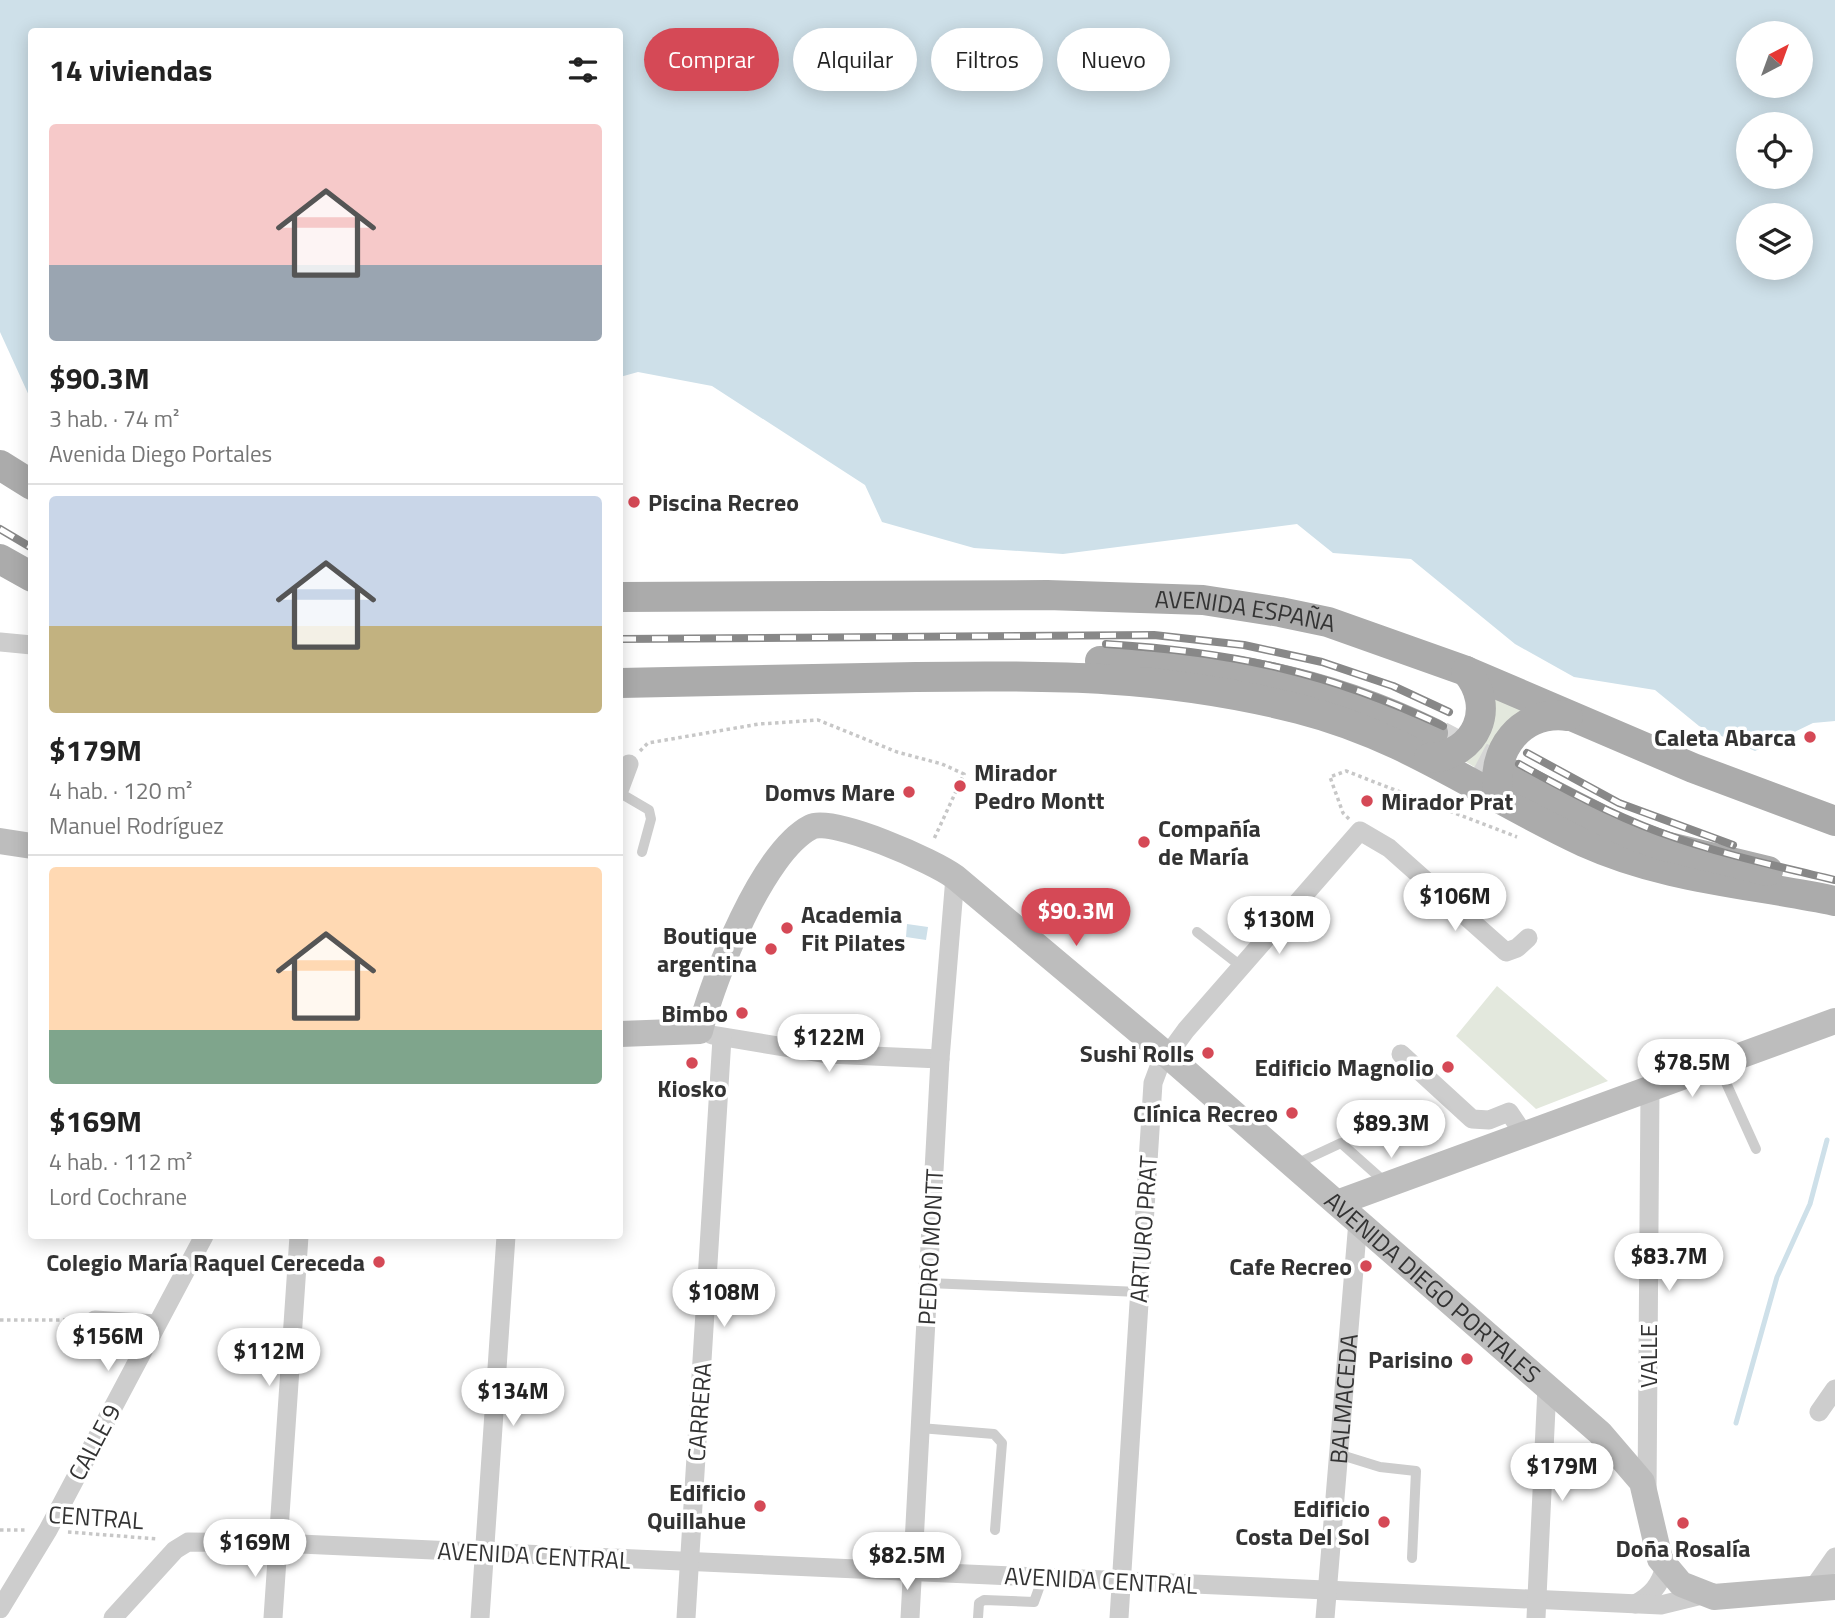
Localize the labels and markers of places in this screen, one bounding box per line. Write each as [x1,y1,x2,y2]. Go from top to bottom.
place label: Piscina Recreo [648,484,799,520]
marker: Piscina Recreo [626,494,642,510]
place label: Caleta Abarca [1654,719,1796,755]
marker: Caleta Abarca [1802,729,1818,745]
place label: Mirador Pedro Montt [974,754,1105,818]
place label: Domvs Mare [764,774,895,810]
marker: Mirador Pedro Montt [952,778,968,794]
place label: Mirador Prat [1381,783,1513,819]
marker: Domvs Mare [901,784,917,800]
marker: Mirador Prat [1359,793,1375,809]
place label: Compañía de María [1158,810,1261,874]
marker: Compañía de María [1136,834,1152,850]
pin: $106M [1406,874,1504,933]
pin: $90.3M [1019,888,1133,948]
place label: Academia Fit Pilates [801,896,905,960]
pin: $130M [1230,897,1328,956]
place label: Boutique argentina [657,917,757,981]
marker: Academia Fit Pilates [779,920,795,936]
marker: Boutique argentina [763,941,779,957]
place label: Bimbo [661,995,728,1031]
marker: Bimbo [734,1005,750,1021]
pin: $122M [780,1014,878,1074]
place label: Sushi Rolls [1080,1035,1194,1071]
pin: $78.5M [1635,1040,1749,1099]
marker: Sushi Rolls [1200,1045,1216,1061]
place label: Edificio Magnolio [1255,1049,1434,1085]
marker: Kiosko [684,1055,700,1071]
marker: Edificio Magnolio [1440,1059,1456,1075]
place label: Kiosko [657,1070,727,1106]
place label: Clínica Recreo [1133,1095,1278,1131]
pin: $89.3M [1334,1100,1448,1160]
marker: Clínica Recreo [1284,1105,1300,1121]
pin: $83.7M [1612,1234,1726,1293]
place label: Colegio María Raquel Cereceda [46,1244,365,1280]
place label: Cafe Recreo [1229,1248,1352,1284]
marker: Colegio María Raquel Cereceda [371,1254,387,1270]
marker: Cafe Recreo [1358,1258,1374,1274]
pin: $108M [675,1270,773,1329]
pin: $156M [59,1314,157,1373]
pin: $112M [220,1328,318,1388]
place label: Parisino [1368,1341,1453,1377]
marker: Parisino [1459,1351,1475,1367]
pin: $134M [464,1368,562,1428]
pin: $179M [1513,1444,1611,1503]
place label: Edificio Quillahue [647,1474,746,1538]
place label: Edificio Costa Del Sol [1235,1490,1370,1554]
marker: Edificio Quillahue [752,1498,768,1514]
marker: Edificio Costa Del Sol [1376,1514,1392,1530]
marker: Doña Rosalía [1675,1515,1691,1531]
pin: $169M [206,1520,304,1579]
place label: Doña Rosalía [1616,1530,1750,1566]
pin: $82.5M [850,1532,964,1592]

